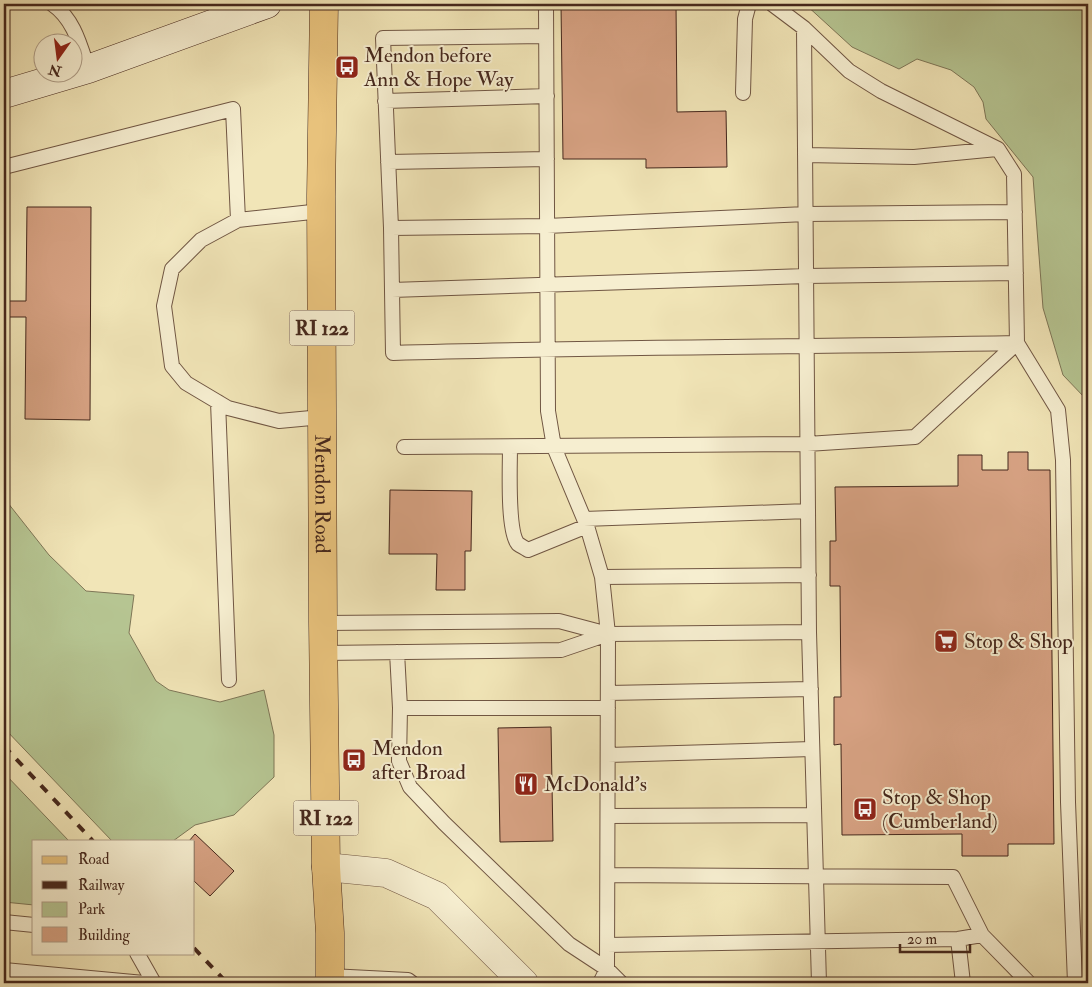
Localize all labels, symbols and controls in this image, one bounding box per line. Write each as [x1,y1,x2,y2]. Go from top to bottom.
north arrow [32,32,82,82]
place label: Mendon before Ann & Hope Way [363,42,514,93]
bus stop icon: Mendon before Ann & Hope Way [334,54,360,80]
text: N [46,60,64,80]
road number: RI 122 [290,310,354,346]
street label: Mendon Road [309,434,336,554]
supermarket icon: Stop & Shop [933,628,959,654]
place label: Stop & Shop [964,628,1073,655]
place label: Mendon after Broad [372,735,466,786]
bus stop icon: Mendon after Broad [341,747,367,773]
restaurant icon: McDonald's [513,771,539,797]
place label: McDonald's [544,771,647,798]
place label: Stop & Shop (Cumberland) [882,784,998,835]
bus stop icon: Stop & Shop (Cumberland) [852,796,878,822]
road number: RI 122 [294,800,358,836]
legend [32,840,195,954]
text: Road [78,850,110,869]
text: Railway [78,876,125,895]
text: Park [78,900,105,919]
scale bar [900,922,970,954]
text: Building [78,926,130,945]
text: 20 m [907,930,937,949]

